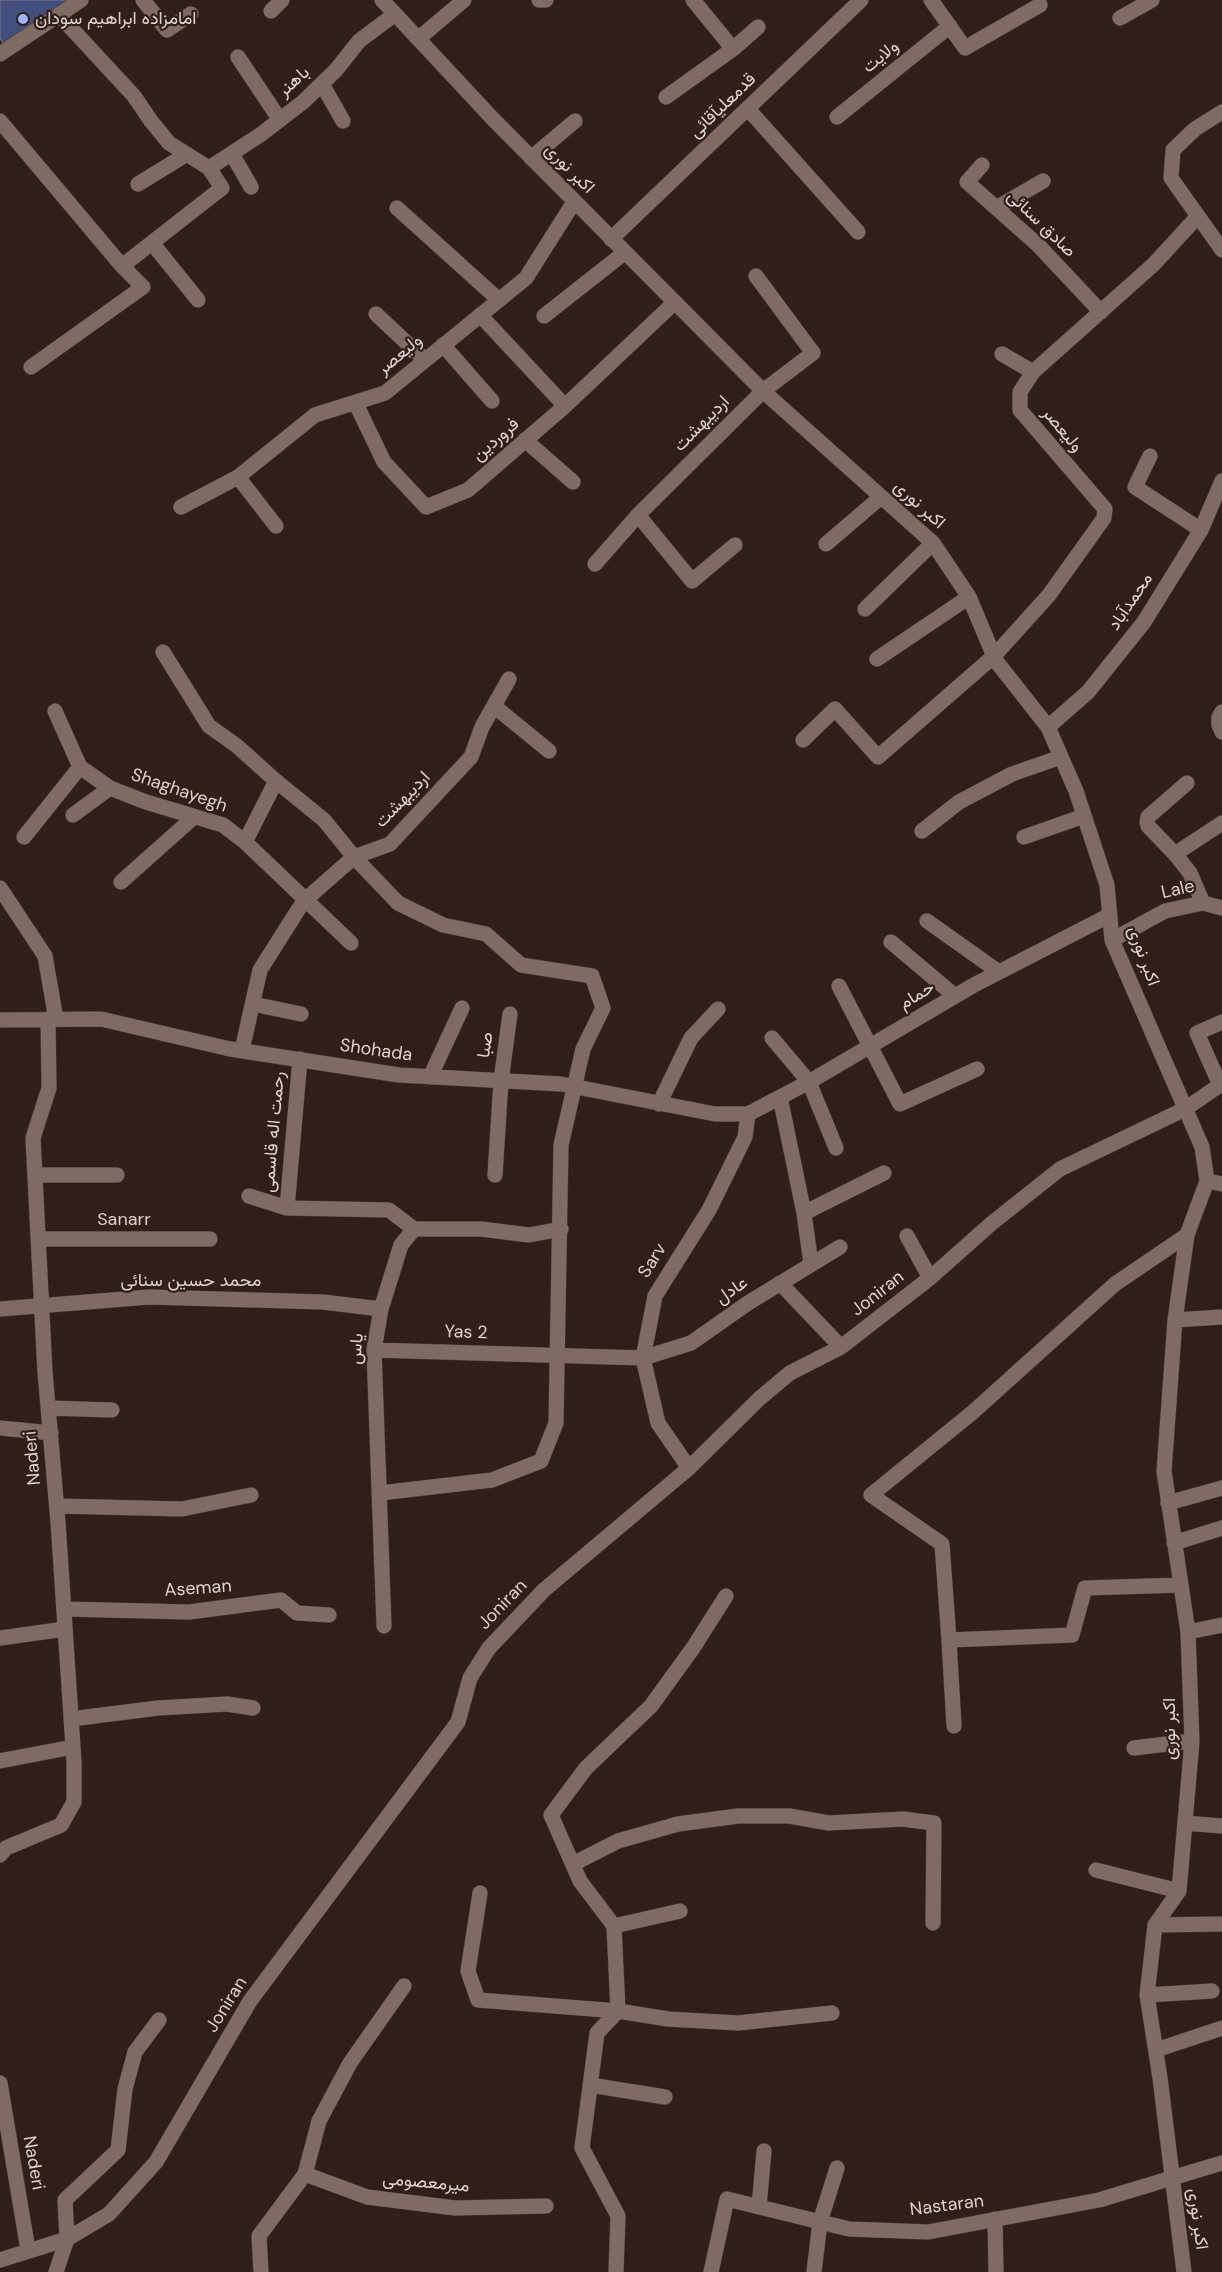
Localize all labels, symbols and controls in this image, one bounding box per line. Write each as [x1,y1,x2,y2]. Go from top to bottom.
place label: امامزاده ابراهیم سودان [35,8,197,30]
marker: امامزاده ابراهیم سودان [16,12,30,26]
street label: ولایت [858,36,904,78]
street label: باهنر [274,62,314,102]
street label: قدمعلیآقائی [685,69,761,143]
street label: اکبر نوری [539,139,599,199]
street label: صادق سنائی [1002,186,1080,262]
street label: ولیعصر [373,330,427,380]
street label: اردیبهشت [670,392,734,456]
street label: ولیعصر [1037,403,1087,457]
street label: فروردین [468,414,524,466]
street label: اکبر نوری [889,476,949,534]
street label: محمدآباد [1104,569,1158,635]
street label: Shaghayegh [128,764,230,818]
street label: اردیبهشت [371,767,435,833]
street label: Lale [1159,876,1197,904]
street label: اکبر نوری [1122,923,1164,989]
street label: حمام [895,977,939,1015]
street label: صبا [473,1031,499,1059]
street label: Shohada [339,1035,413,1067]
street label: رحمت اله قاسمی [258,1071,290,1193]
street label: Sanarr [97,1209,151,1231]
street label: Sarv [634,1240,672,1282]
street label: Joniran [847,1267,909,1321]
street label: محمد حسین سنائی [121,1270,261,1292]
street label: عادل [712,1272,752,1310]
street label: Yas 2 [444,1321,488,1345]
street label: یاس [345,1332,369,1366]
street label: Naderi [20,1430,46,1486]
street label: Aseman [164,1576,232,1602]
street label: Joniran [474,1576,532,1634]
street label: اکبر نوری [1159,1698,1181,1760]
street label: Joniran [202,1973,252,2037]
street label: Naderi [18,2134,48,2192]
street label: میرمعصومی [382,2168,470,2198]
street label: اکبر نوری [1182,2187,1212,2251]
street label: Nastaran [909,2191,985,2221]

